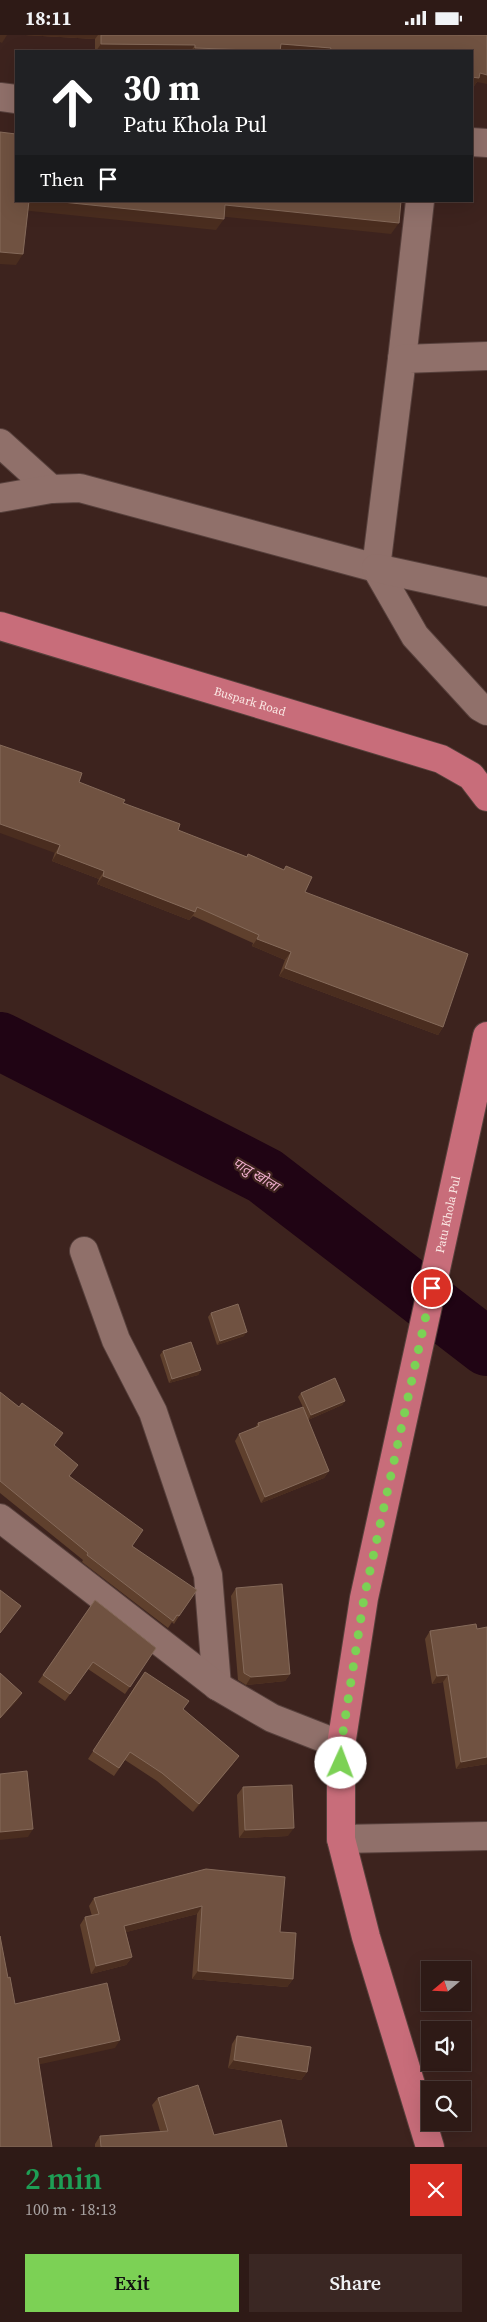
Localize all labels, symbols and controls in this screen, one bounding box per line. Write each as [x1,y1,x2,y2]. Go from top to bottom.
text: 18:11 [25,5,72,31]
text: 30 m [123,64,200,112]
icon: ahead [40,70,105,135]
text: Patu Khola Pul [123,109,267,139]
icon: arrive [94,165,122,193]
text: Then [40,166,84,192]
street label: Buspark Road [212,683,288,720]
water label: पातु खोला [229,1152,286,1197]
street label: Patu Khola Pul [432,1174,464,1255]
pin [411,1267,453,1309]
icon: arrive [418,1274,446,1302]
position arrow [314,1736,366,1788]
north arrow [421,1961,471,2011]
map controls [421,1961,471,2131]
button: sound [421,2021,471,2071]
button: search [421,2081,471,2131]
text: 2 min [25,2158,102,2199]
button: close [410,2164,462,2216]
text: 100 m · 18:13 [25,2198,116,2220]
button: Exit [25,2254,239,2312]
button: Share [249,2254,462,2312]

